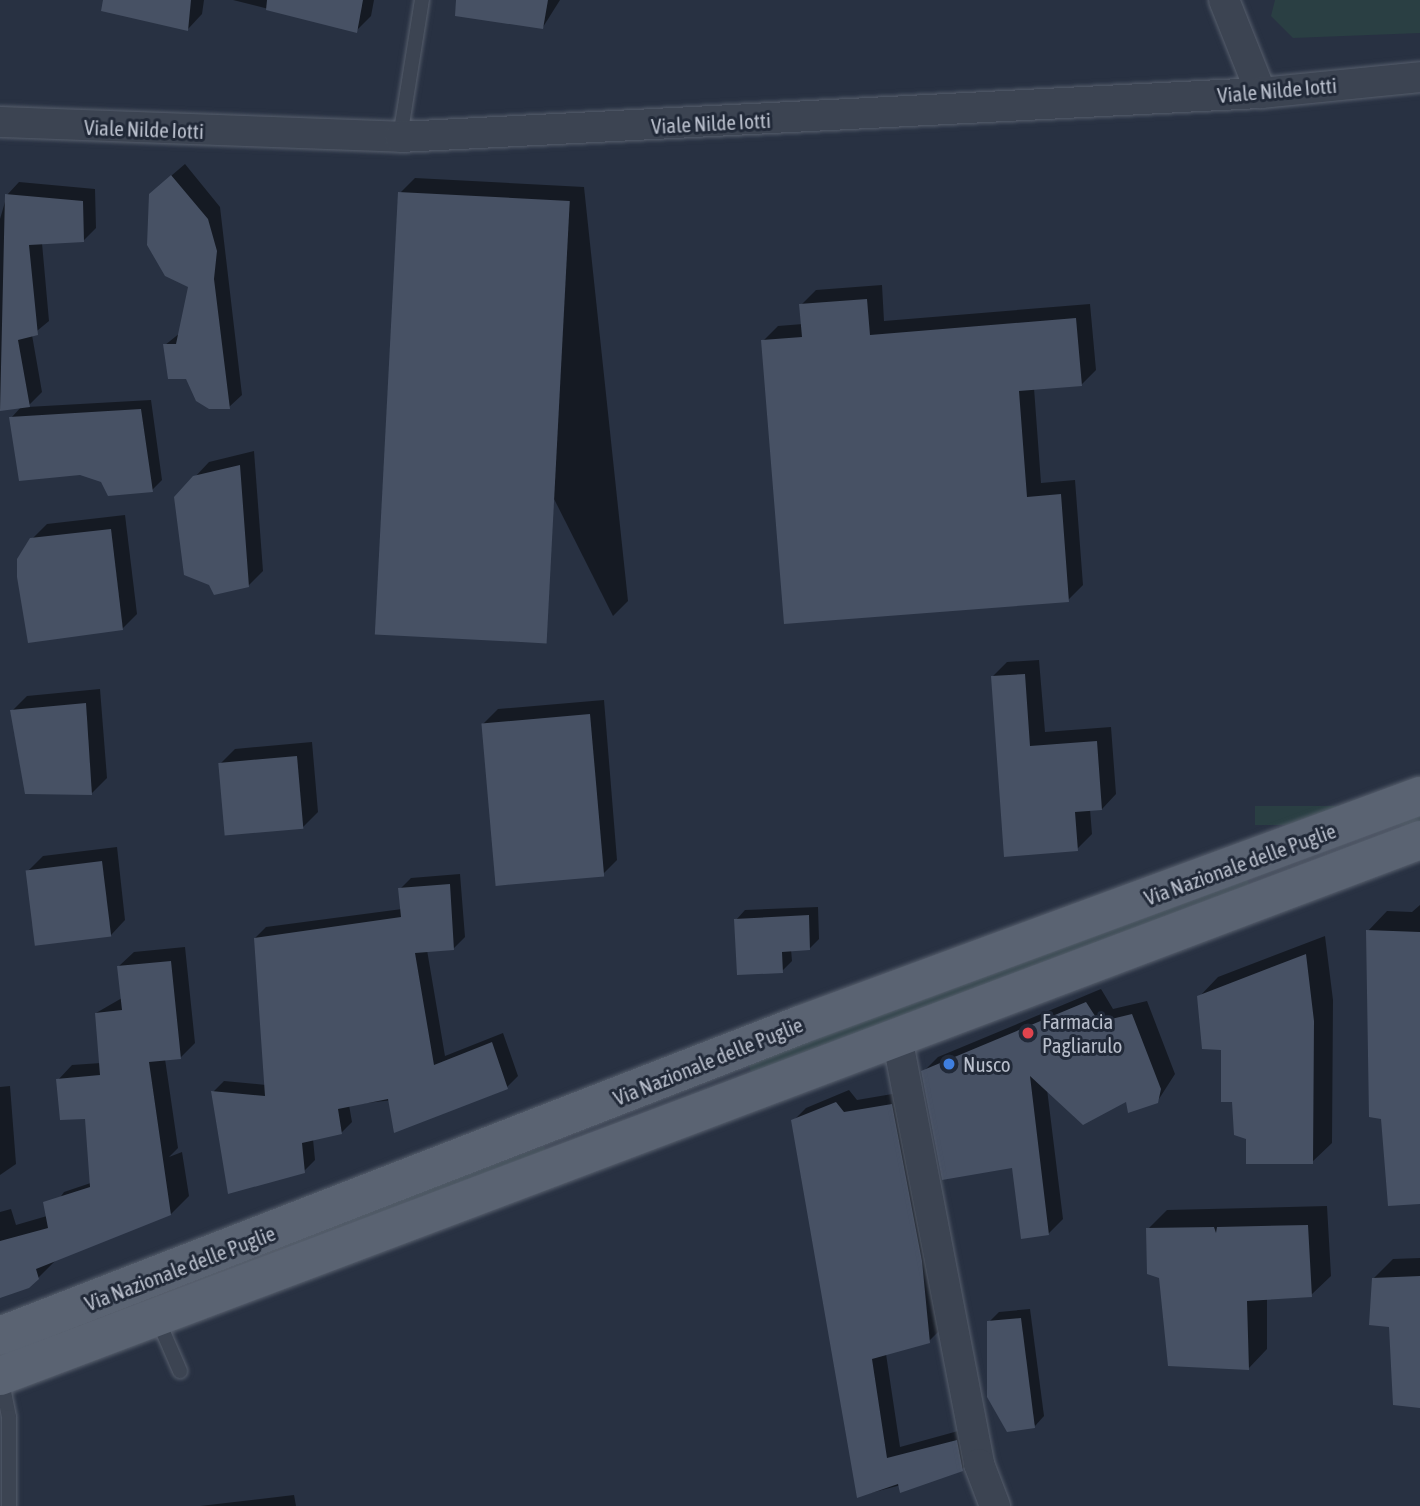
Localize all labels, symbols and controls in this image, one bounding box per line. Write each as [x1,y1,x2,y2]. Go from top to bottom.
street label: Viale Nilde Iotti [1216,72,1338,108]
street label: Viale Nilde Iotti [651,107,771,139]
street label: Viale Nilde Iotti [84,114,204,144]
street label: Via Nazionale delle Puglie [1141,818,1339,910]
place label: Farmacia Pagliarulo [1042,1008,1122,1058]
street label: Via Nazionale delle Puglie [610,1011,806,1111]
marker: Farmacia Pagliarulo [1020,1025,1036,1041]
place label: Nusco [963,1051,1011,1077]
marker: Nusco [941,1056,957,1072]
street label: Via Nazionale delle Puglie [81,1220,279,1316]

